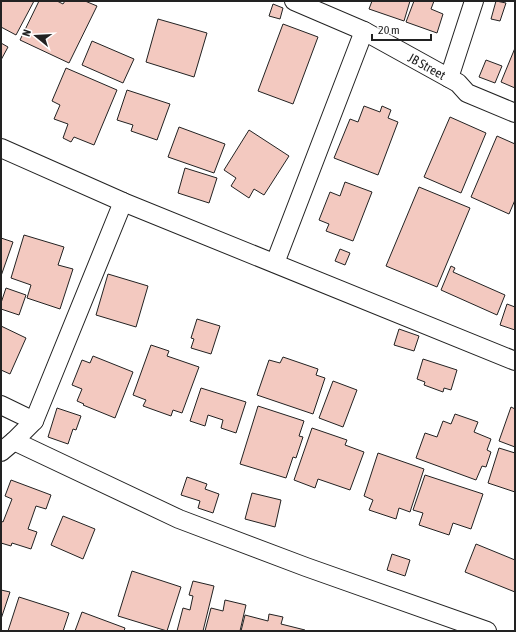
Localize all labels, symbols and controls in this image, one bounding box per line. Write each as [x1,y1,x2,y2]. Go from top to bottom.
north arrow [16,16,56,56]
scale bar [372,16,431,42]
text: 20 m [378,23,400,37]
text: N [20,28,33,38]
street label: JB Street [405,50,448,83]

